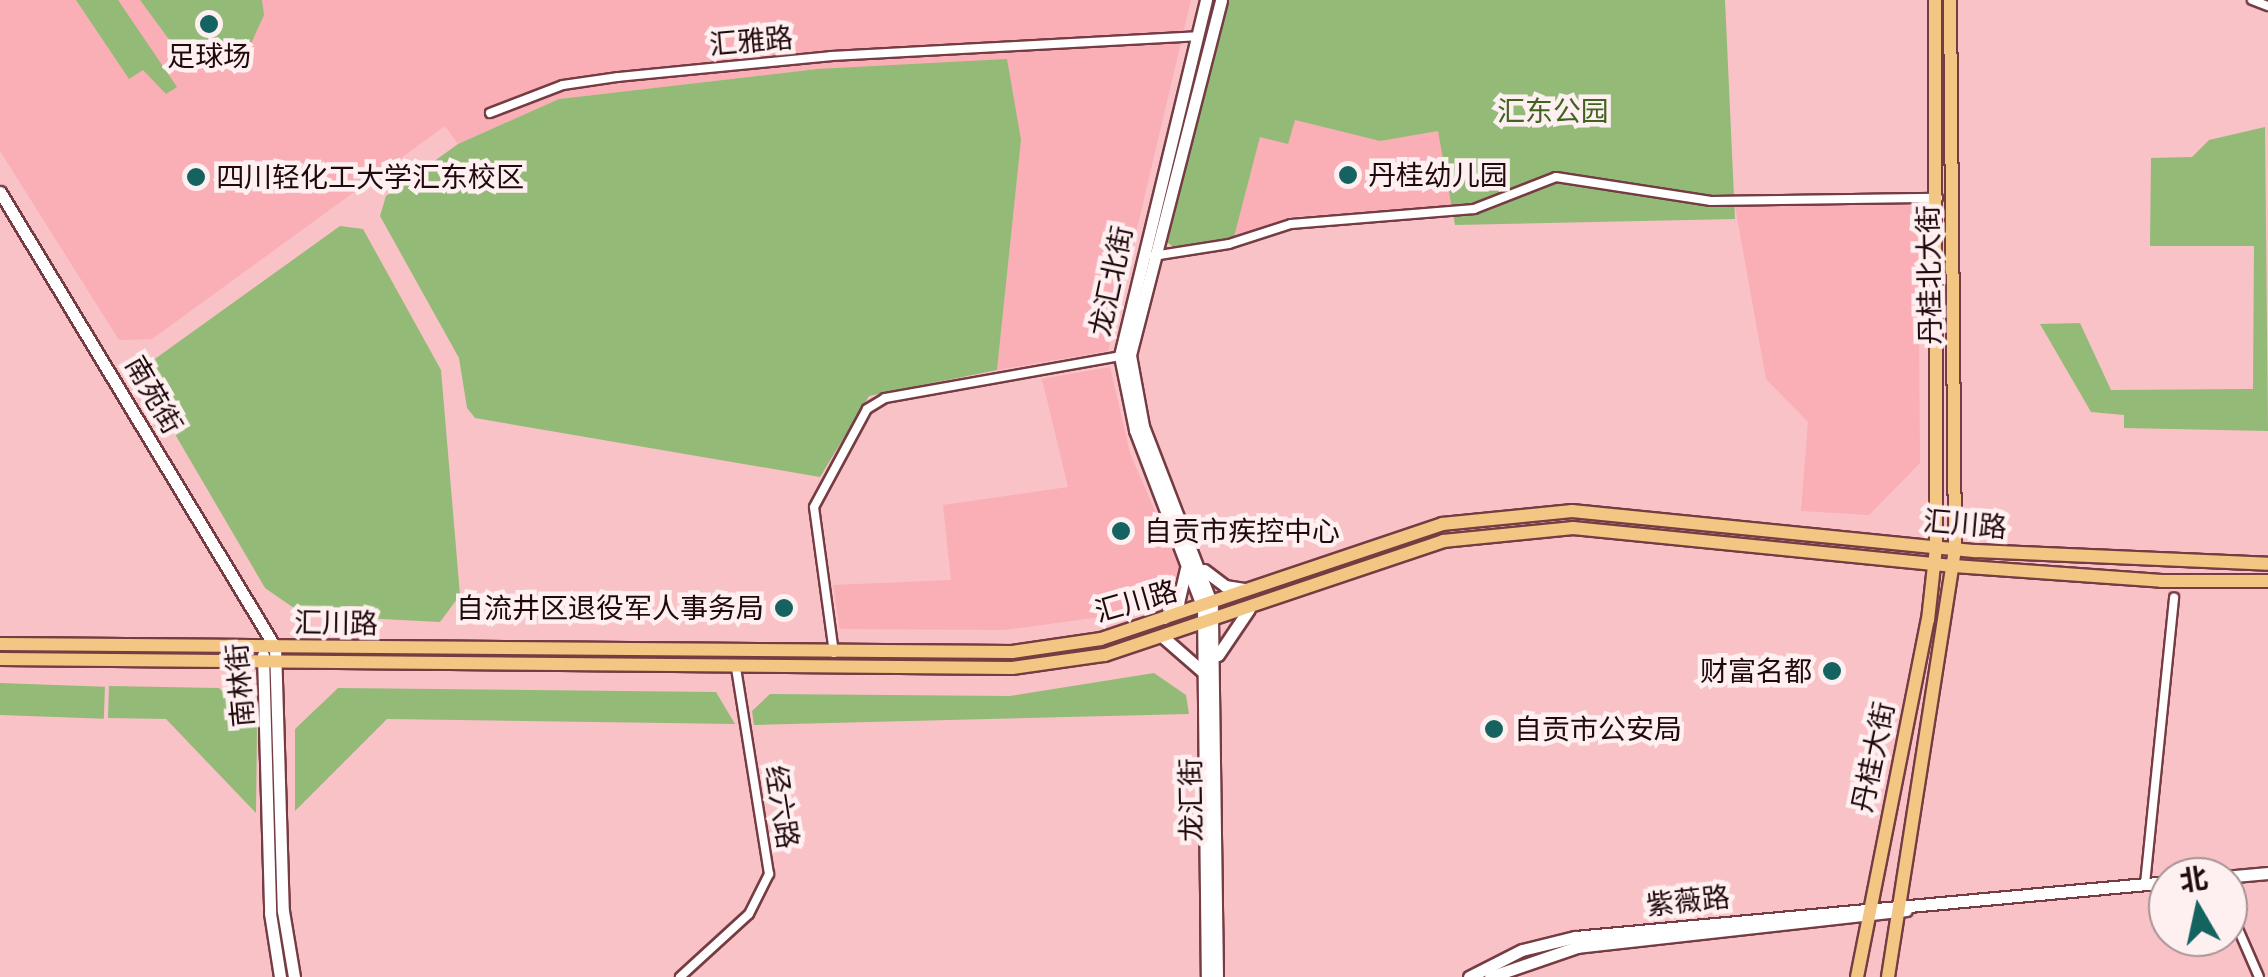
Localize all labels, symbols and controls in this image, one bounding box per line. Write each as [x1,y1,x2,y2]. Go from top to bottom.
marker: 足球场 [198,13,220,35]
street label: 汇雅路 [708,21,794,61]
place label: 足球场 [167,39,251,73]
park label: 汇东公园 [1497,94,1609,128]
place label: 丹桂幼儿园 [1368,158,1508,192]
place label: 四川轻化工大学汇东校区 [216,160,524,194]
marker: 丹桂幼儿园 [1337,164,1359,186]
marker: 四川轻化工大学汇东校区 [185,166,207,188]
street label: 丹桂北大街 [1911,205,1947,345]
street label: 龙汇北街 [1083,223,1139,339]
street label: 南苑街 [118,350,190,440]
street label: 汇川路 [1922,504,2008,544]
place label: 自贡市疾控中心 [1144,514,1340,548]
marker: 自贡市疾控中心 [1108,518,1134,544]
street label: 汇川路 [1091,573,1181,629]
place label: 自流井区退役军人事务局 [456,591,764,625]
marker: 自流井区退役军人事务局 [773,597,795,619]
street label: 汇川路 [294,605,378,641]
street label: 南林街 [220,642,260,728]
place label: 财富名都 [1700,654,1812,688]
marker: 财富名都 [1821,660,1843,682]
street label: 丹桂大街 [1845,699,1901,815]
place label: 自贡市公安局 [1514,712,1682,746]
marker: 自贡市公安局 [1483,718,1505,740]
street label: 龙汇街 [1173,758,1209,842]
street label: 经六路 [759,763,805,851]
north arrow [2148,857,2248,957]
text: 北 [2177,860,2210,897]
street label: 紫薇路 [1644,880,1732,922]

